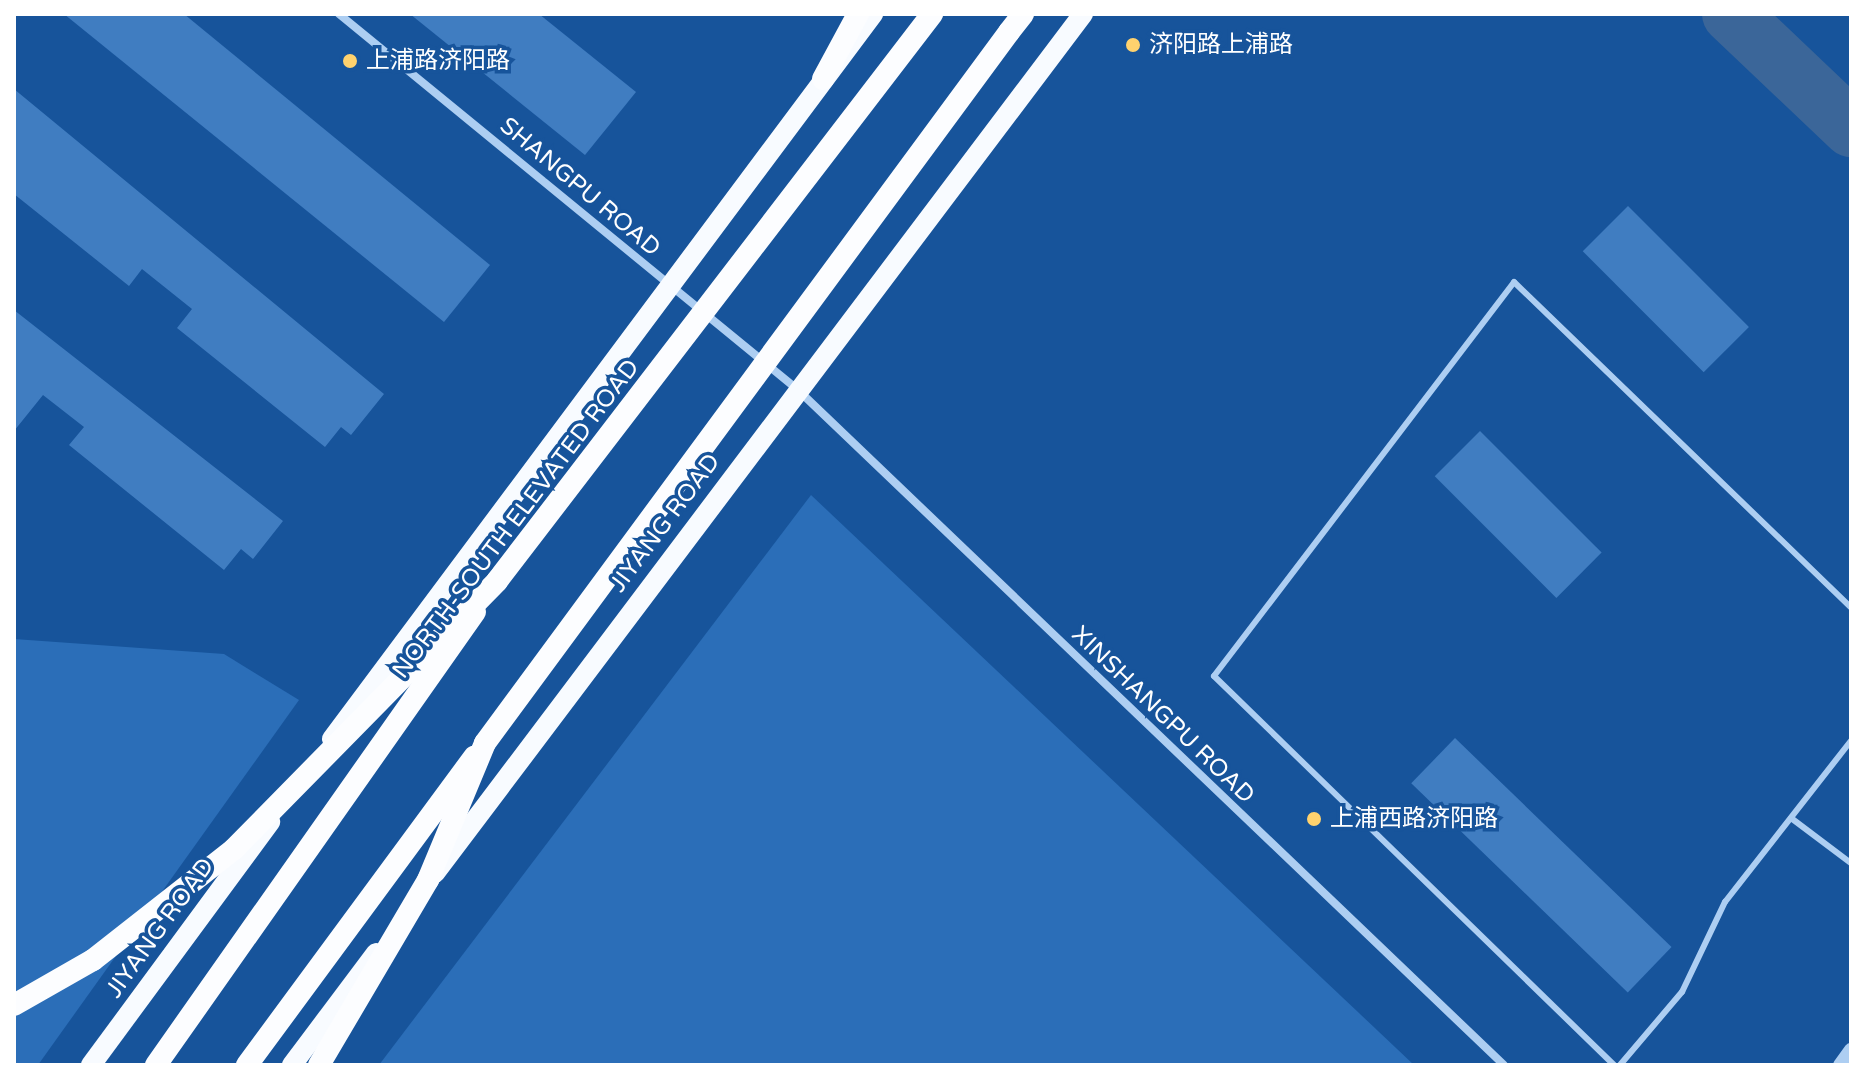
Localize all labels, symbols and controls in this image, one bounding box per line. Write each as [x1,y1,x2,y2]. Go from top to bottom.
place label: 济阳路上浦路 [1149,31,1293,59]
marker: 济阳路上浦路 [1124,36,1142,54]
place label: 上浦路济阳路 [366,47,510,75]
marker: 上浦路济阳路 [341,52,359,70]
street label: SHANGPU ROAD [494,111,666,263]
street label: NORTH-SOUTH ELEVATED ROAD [386,354,646,684]
street label: JIYANG ROAD [604,448,726,598]
street label: XINSHANGPU ROAD [1066,620,1260,810]
place label: 上浦西路济阳路 [1330,805,1498,833]
marker: 上浦西路济阳路 [1305,810,1323,828]
street label: JIYANG ROAD [100,853,220,1003]

